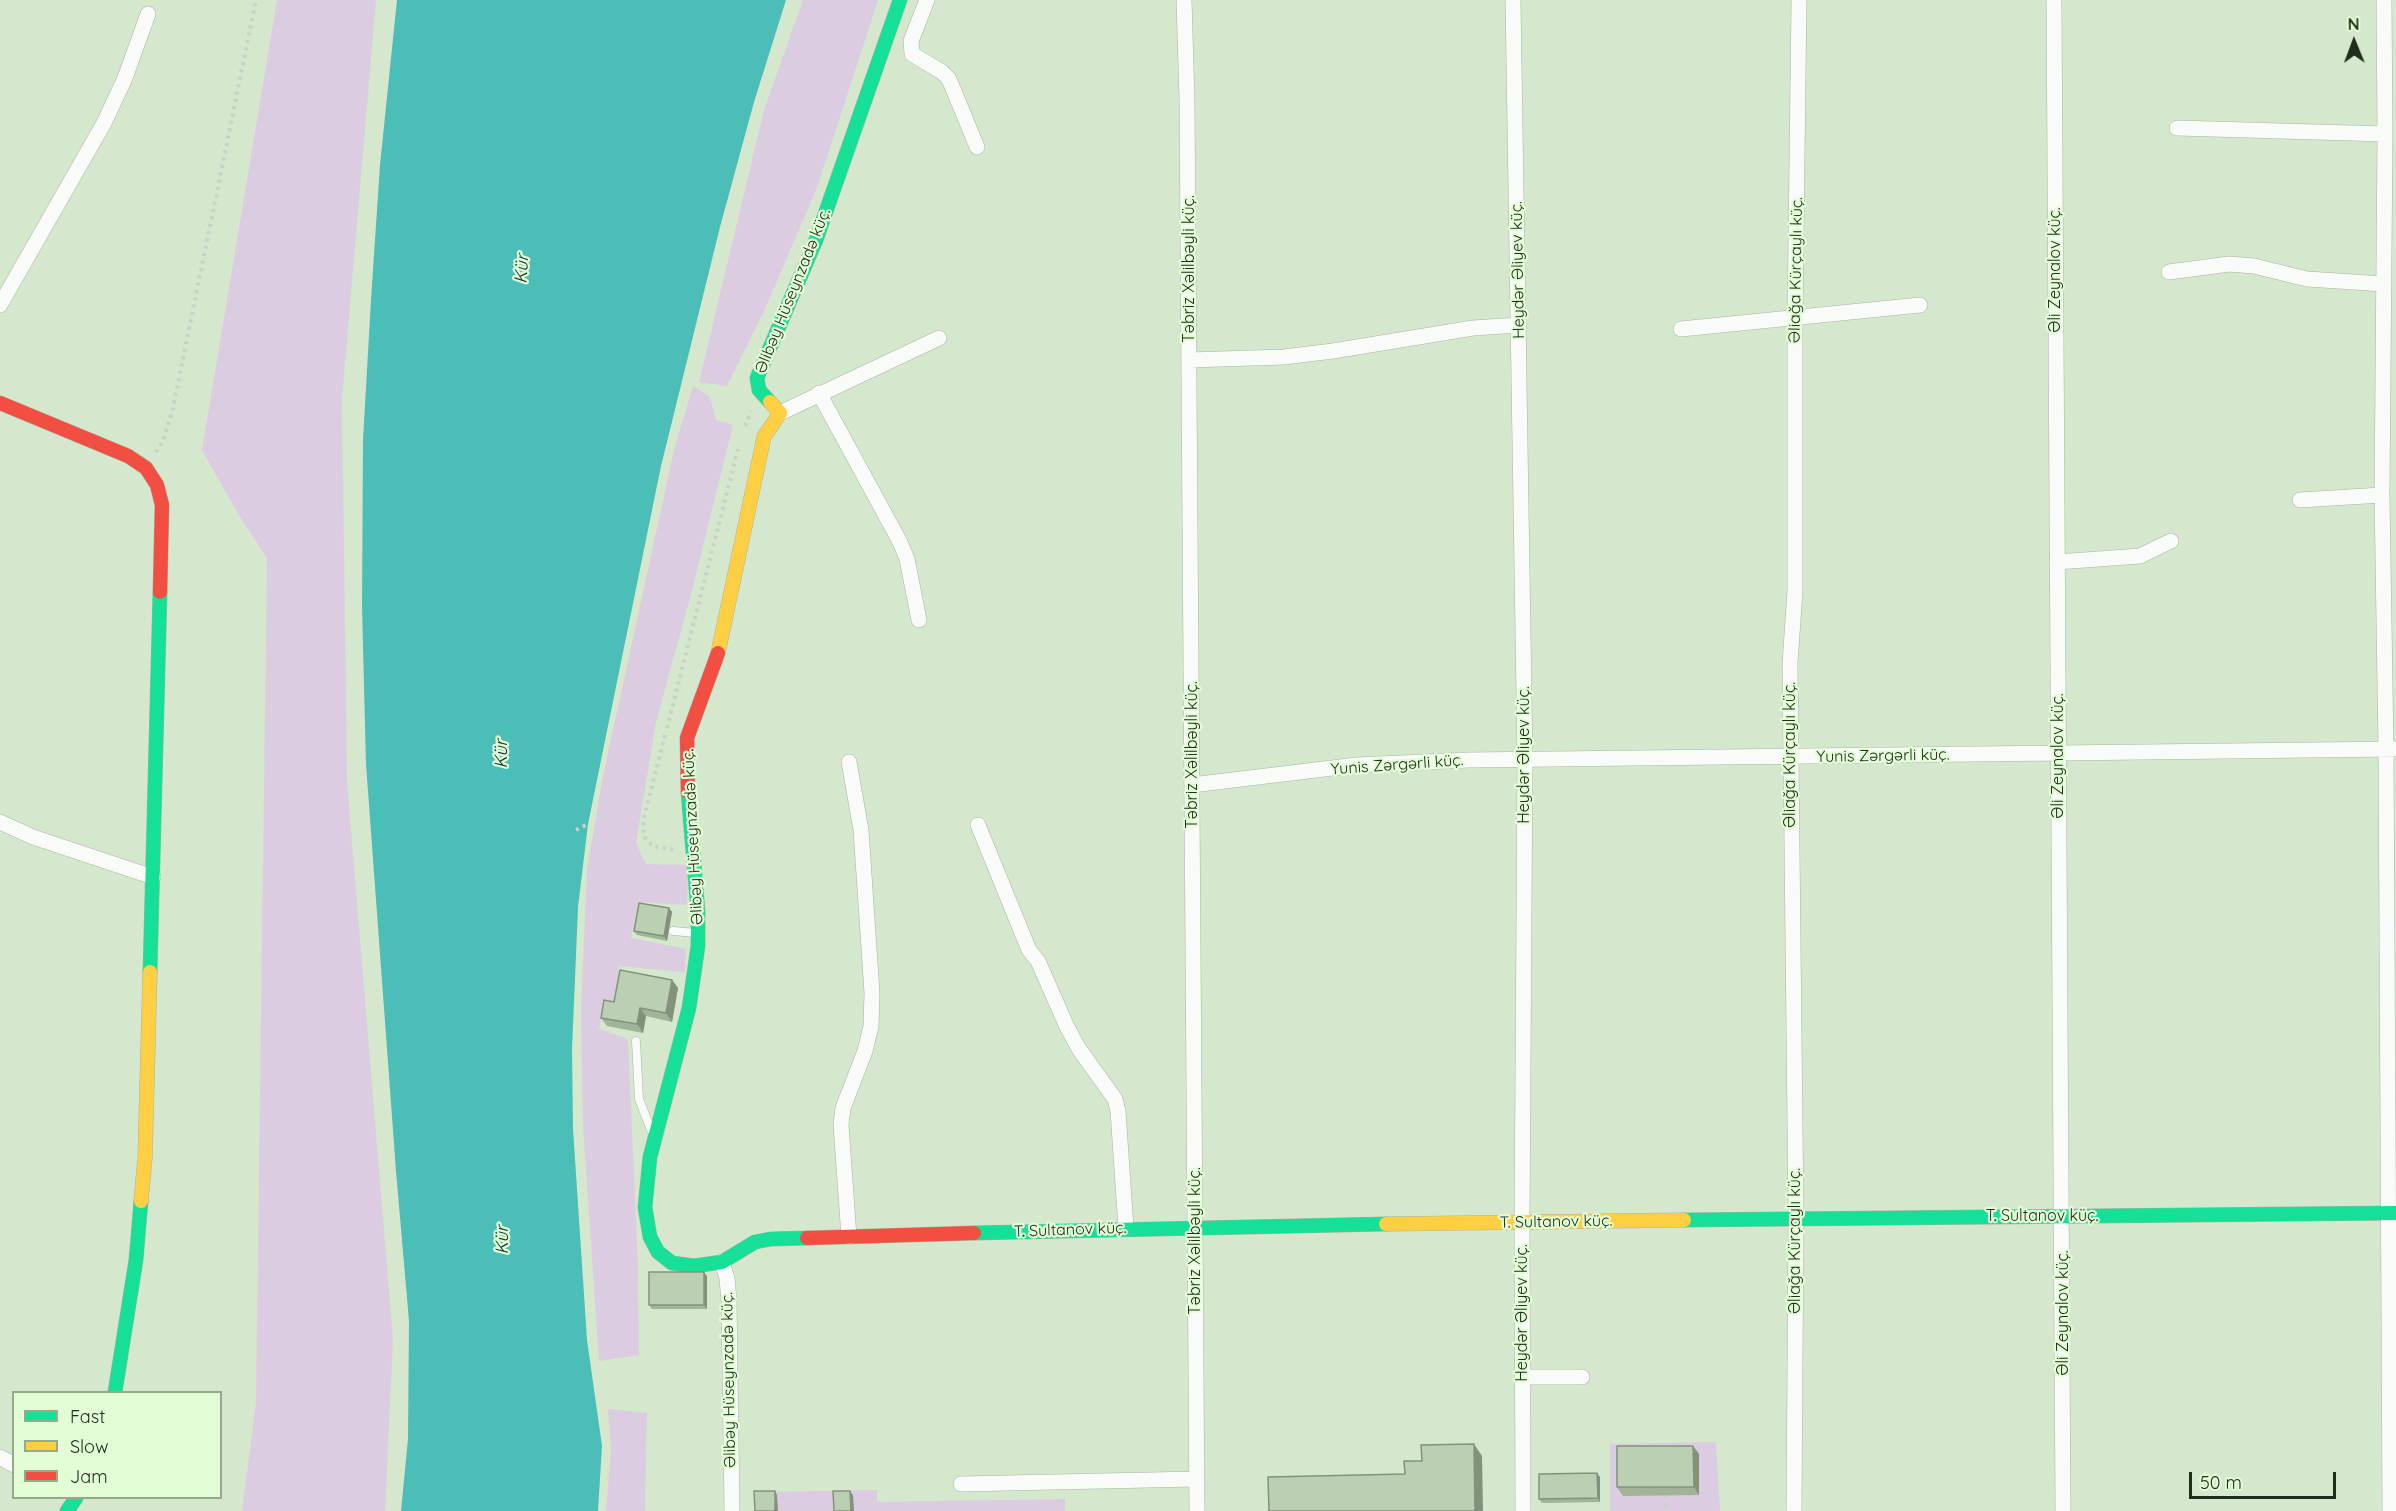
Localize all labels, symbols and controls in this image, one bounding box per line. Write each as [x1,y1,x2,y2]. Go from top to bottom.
north arrow [2324,12,2384,72]
text: N [2348,14,2360,34]
street label: Təbriz Xəlilbəyli küç. [1179,195,1199,343]
street label: Əliağa Kürçaylı küç. [1785,197,1807,343]
street label: Heydər Əliyev küç. [1507,201,1529,339]
street label: Əlibəy Hüseynzadə küç. [751,206,835,376]
street label: Əli Zeynalov küç. [2045,207,2065,333]
water label: Kür [510,254,534,284]
street label: Təbriz Xəlilbəyli küç. [1182,681,1202,829]
street label: Əliağa Kürçaylı küç. [1780,682,1800,828]
street label: Heydər Əliyev küç. [1514,686,1534,824]
street label: Əli Zeynalov küç. [2048,693,2068,819]
water label: Kür [491,739,513,769]
street label: Yunis Zərgərli küç. [1816,745,1950,767]
street label: Əlibəy Hüseynzadə küç. [679,749,707,925]
street label: Yunis Zərgərli küç. [1330,751,1464,779]
street label: Təbriz Xəlilbəyli küç. [1185,1167,1205,1315]
street label: Əliağa Kürçaylı küç. [1785,1168,1805,1314]
street label: T. Sultanov küç. [1986,1206,2098,1226]
street label: T. Sultanov küç. [1500,1211,1612,1233]
street label: T. Sultanov küç. [1013,1218,1127,1242]
water label: Kür [492,1225,514,1255]
street label: Heydər Əliyev küç. [1512,1244,1532,1382]
street label: Əli Zeynalov küç. [2053,1250,2073,1376]
street label: Əlibəy Hüseynzadə küç. [718,1292,740,1468]
legend [12,1391,222,1499]
text: Fast [70,1405,105,1428]
text: Slow [70,1435,108,1458]
scale bar [2192,1460,2339,1498]
text: Jam [70,1465,108,1488]
text: 50 m [2200,1471,2242,1494]

